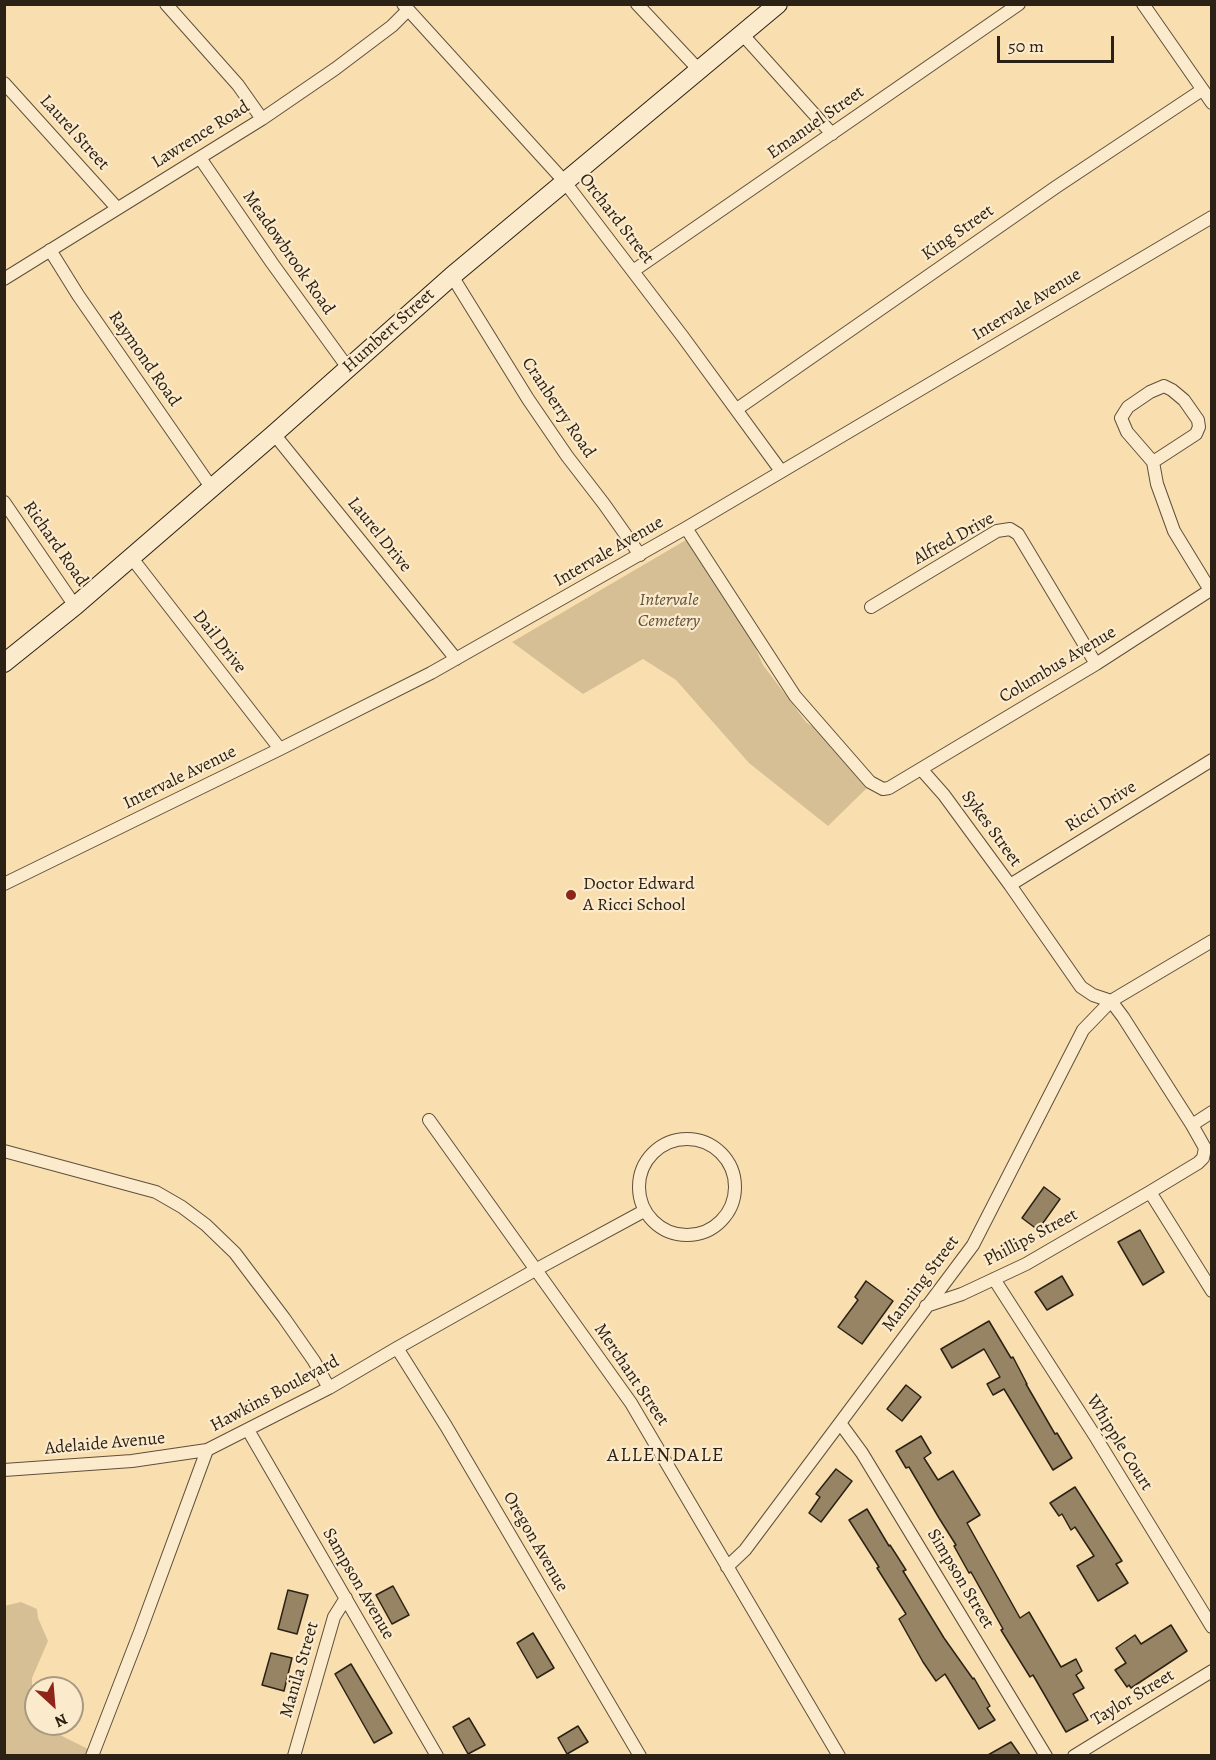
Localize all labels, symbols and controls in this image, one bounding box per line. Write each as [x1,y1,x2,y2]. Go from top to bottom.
scale bar [1000,24,1117,62]
text: 50 m [1008,34,1044,58]
street label: Emanuel Street [763,82,869,164]
street label: Laurel Street [34,91,114,175]
street label: Lawrence Road [148,96,254,174]
street label: Orchard Street [574,169,658,269]
street label: Meadowbrook Road [237,187,339,319]
street label: King Street [918,200,998,266]
street label: Intervale Avenue [969,264,1085,346]
street label: Humbert Street [339,284,439,378]
street label: Raymond Road [103,307,185,411]
street label: Cranberry Road [517,354,599,462]
street label: Laurel Drive [342,493,416,577]
street label: Richard Road [18,497,92,591]
street label: Alfred Drive [910,508,998,570]
street label: Intervale Avenue [550,512,668,592]
park label: Intervale Cemetery [638,590,700,632]
street label: Dail Drive [188,606,250,678]
street label: Columbus Avenue [996,622,1120,708]
street label: Intervale Avenue [120,741,240,815]
street label: Ricci Drive [1061,777,1141,837]
street label: Sykes Street [956,787,1026,871]
place label: Doctor Edward A Ricci School [583,874,695,916]
marker: Doctor Edward A Ricci School [564,888,578,902]
street label: Phillips Street [980,1204,1082,1272]
street label: Manning Street [878,1232,964,1336]
street label: Merchant Street [589,1320,673,1430]
street label: Hawkins Boulevard [207,1351,343,1437]
street label: Whipple Court [1081,1391,1157,1495]
street label: Adelaide Avenue [44,1428,166,1460]
district label: ALLENDALE [607,1444,725,1468]
street label: Oregon Avenue [498,1488,572,1596]
street label: Sampson Avenue [317,1524,399,1644]
street label: Simpson Street [922,1525,998,1633]
street label: Manila Street [276,1619,324,1721]
street label: Taylor Street [1088,1665,1178,1731]
north arrow [24,1676,84,1736]
text: N [51,1708,71,1733]

